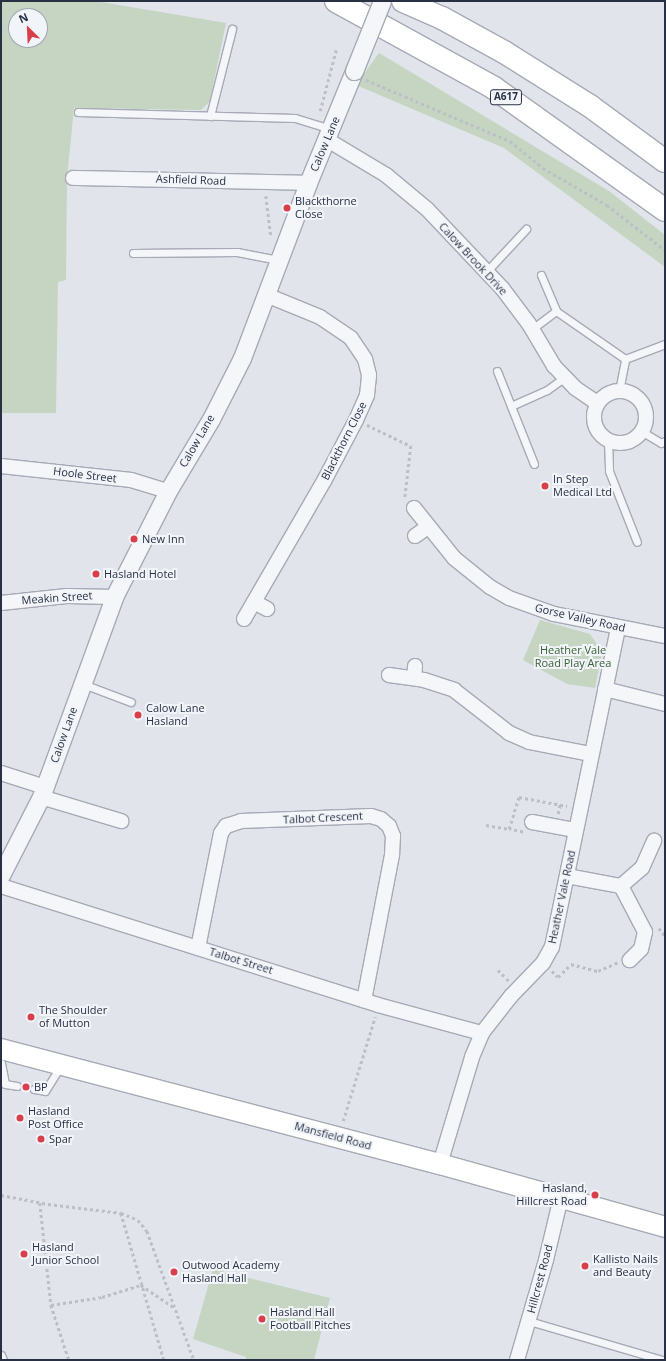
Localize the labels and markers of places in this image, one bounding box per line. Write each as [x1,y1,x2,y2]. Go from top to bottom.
place label: Blackthorne Close [295,195,357,221]
marker: Blackthorne Close [282,203,292,213]
place label: In Step Medical Ltd [553,473,612,499]
marker: In Step Medical Ltd [540,481,550,491]
place label: New Inn [142,532,184,546]
marker: New Inn [129,534,139,544]
place label: Hasland Hotel [104,567,176,581]
marker: Hasland Hotel [91,569,101,579]
place label: Calow Lane Hasland [146,702,205,728]
marker: Calow Lane Hasland [133,710,143,720]
place label: The Shoulder of Mutton [39,1004,107,1030]
marker: The Shoulder of Mutton [26,1012,36,1022]
place label: BP [34,1080,48,1094]
marker: BP [21,1082,31,1092]
place label: Hasland Post Office [28,1105,83,1131]
marker: Hasland Post Office [15,1113,25,1123]
place label: Spar [49,1132,72,1146]
marker: Spar [36,1134,46,1144]
place label: Hasland, Hillcrest Road [516,1182,587,1208]
marker: Hasland, Hillcrest Road [590,1190,600,1200]
place label: Hasland Junior School [32,1241,99,1267]
marker: Hasland Junior School [19,1249,29,1259]
place label: Kallisto Nails and Beauty [593,1253,658,1279]
place label: Outwood Academy Hasland Hall [182,1259,280,1285]
marker: Kallisto Nails and Beauty [580,1261,590,1271]
marker: Outwood Academy Hasland Hall [169,1267,179,1277]
place label: Hasland Hall Football Pitches [270,1306,351,1332]
marker: Hasland Hall Football Pitches [257,1314,267,1324]

